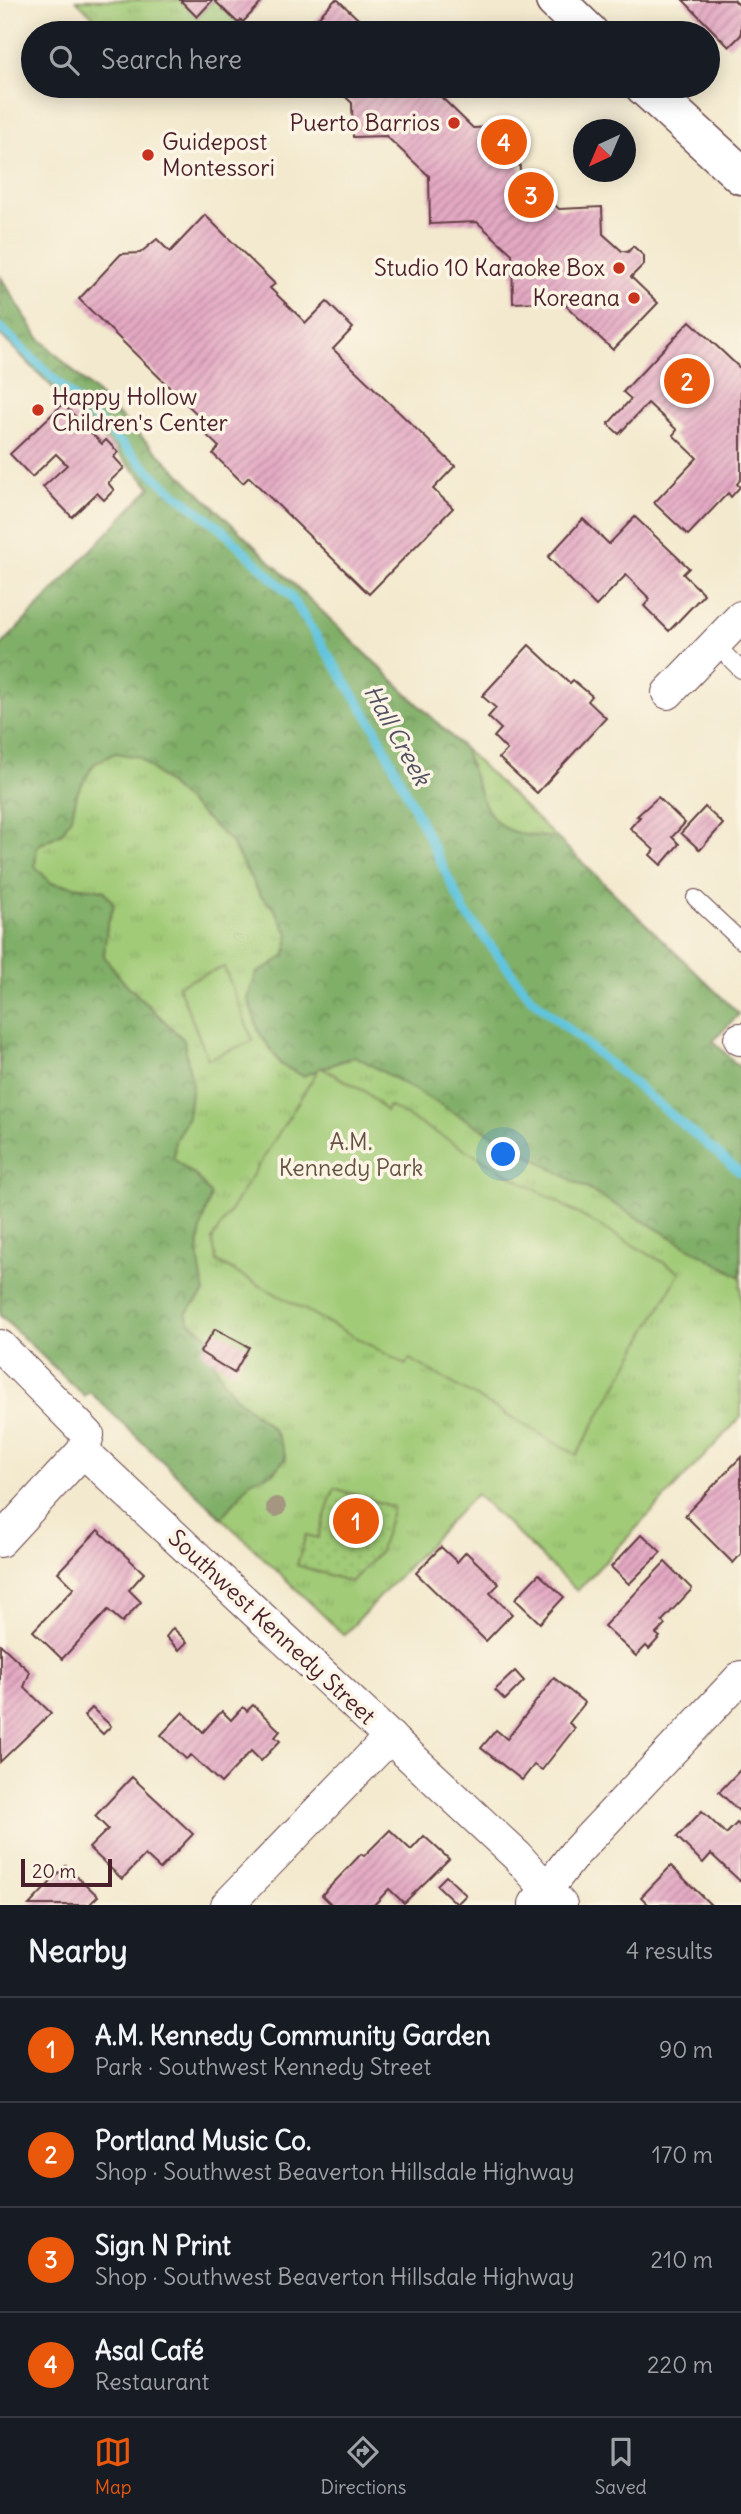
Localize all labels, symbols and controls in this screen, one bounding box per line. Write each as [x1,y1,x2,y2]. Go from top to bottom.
search box [21,21,720,98]
icon: search [45,41,83,79]
text: Search here [101,43,242,76]
place label: Puerto Barrios [289,108,440,137]
marker: Puerto Barrios [446,115,462,131]
pin: 4 [481,116,527,168]
north arrow [573,119,636,182]
place label: Guidepost Montessori [162,127,275,182]
marker: Guidepost Montessori [140,147,156,163]
pin: 3 [508,169,554,221]
place label: Studio 10 Karaoke Box [374,253,605,282]
marker: Studio 10 Karaoke Box [611,260,627,276]
place label: Koreana [532,283,620,312]
marker: Koreana [626,290,642,306]
pin: 2 [664,355,710,407]
place label: Happy Hollow Children's Center [52,382,229,437]
marker: Happy Hollow Children's Center [30,402,46,418]
water label: Hall Creek [358,679,439,792]
park label: A.M. Kennedy Park [279,1127,423,1182]
your location [486,1137,520,1171]
pin: 1 [333,1495,379,1547]
street label: Southwest Kennedy Street [163,1523,382,1730]
scale bar [21,1856,112,1888]
text: 20 m [32,1859,76,1883]
text: Nearby [28,1932,128,1970]
text: 4 results [626,1936,713,1965]
text: A.M. Kennedy Community Garden [95,2019,490,2052]
text: 1 [46,2035,56,2064]
text: 90 m [659,2035,713,2064]
text: Park · Southwest Kennedy Street [95,2052,431,2081]
text: Portland Music Co. [95,2124,311,2157]
text: 2 [45,2140,57,2169]
text: 170 m [652,2140,713,2169]
text: Shop · Southwest Beaverton Hillsdale Highway [95,2157,574,2186]
text: Sign N Print [95,2229,231,2262]
text: 3 [44,2245,58,2274]
text: 210 m [650,2245,713,2274]
text: Shop · Southwest Beaverton Hillsdale Highway [95,2262,574,2291]
text: Asal Café [95,2334,204,2367]
text: 4 [44,2350,58,2379]
text: 220 m [647,2350,713,2379]
text: Restaurant [95,2367,209,2396]
tab: Map [94,2433,132,2499]
tab: Directions [321,2433,406,2499]
tab: Saved [595,2433,647,2499]

